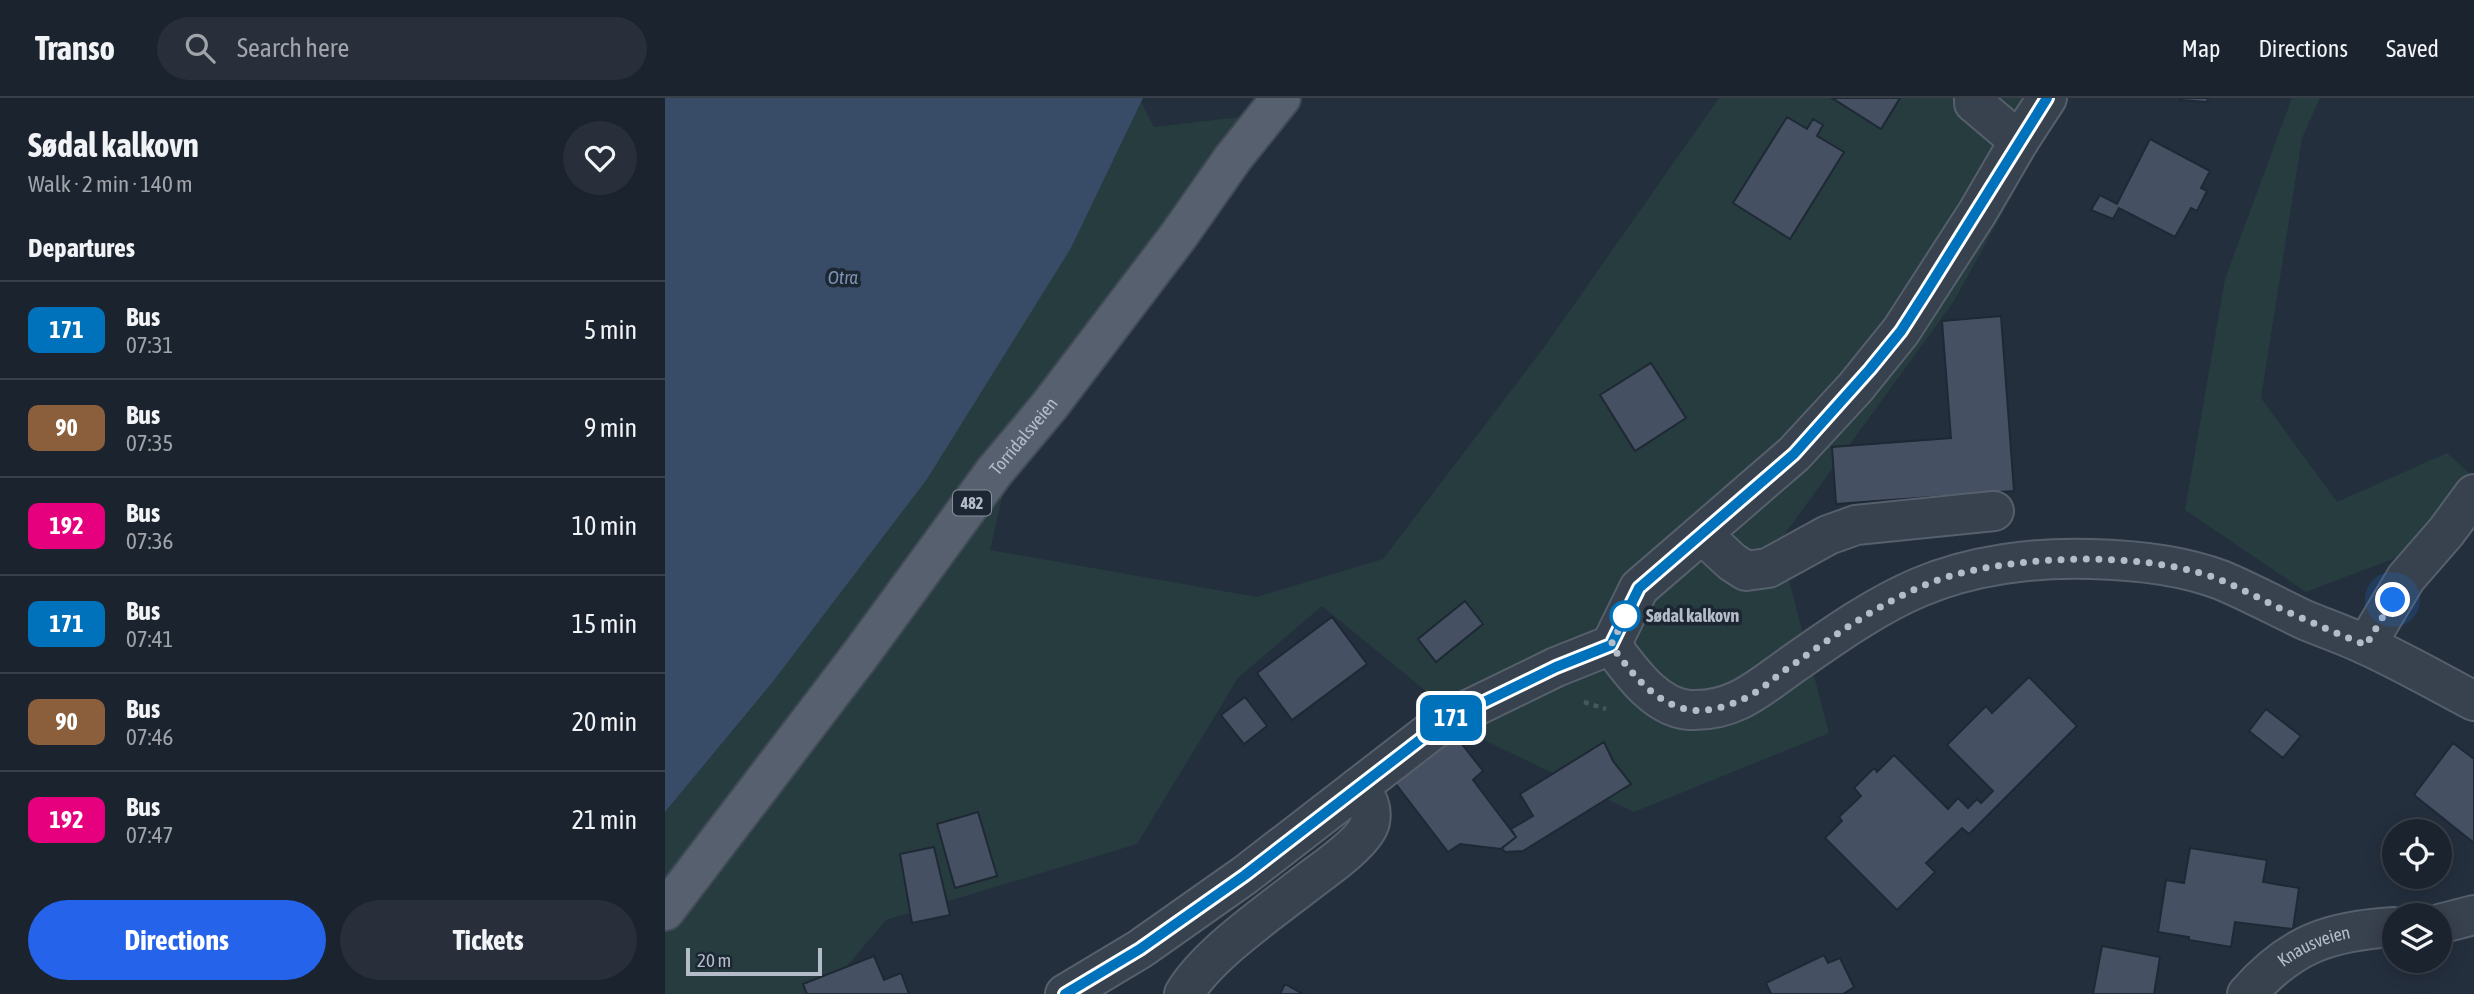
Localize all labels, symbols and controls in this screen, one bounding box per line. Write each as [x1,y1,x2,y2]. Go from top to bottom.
search box [157,17,647,80]
text: Transo [35,29,115,67]
icon: search [181,29,219,67]
text: Search here [237,33,349,63]
text: Map [2182,35,2220,62]
text: Directions [2258,35,2348,62]
text: Saved [2386,35,2439,62]
button: heart [563,121,637,195]
text: Sødal kalkovn [28,126,199,164]
text: Walk · 2 min · 140 m [28,171,192,197]
text: Departures [28,233,135,263]
water label: Otra [828,266,858,288]
text: Bus [126,302,160,332]
text: 5 min [584,315,637,345]
text: 171 [50,316,83,343]
text: 07:31 [126,332,173,358]
street label: Torridalsveien [985,393,1062,479]
text: Bus [126,400,160,430]
text: 9 min [584,413,637,443]
text: 90 [55,414,78,441]
text: 07:35 [126,430,173,456]
road number: 482 [953,490,991,516]
text: Bus [126,498,160,528]
text: 10 min [572,511,637,541]
text: 192 [50,512,83,539]
text: 07:36 [126,528,173,554]
your location [2375,582,2410,617]
text: Bus [126,596,160,626]
marker: Sødal kalkovn [1610,601,1640,631]
place label: Sødal kalkovn [1646,605,1739,626]
text: 15 min [572,609,637,639]
text: 171 [50,610,83,637]
text: 07:41 [126,626,173,652]
text: Bus [126,694,160,724]
line badge: 171 [1411,695,1491,741]
text: 171 [1434,704,1468,731]
text: 20 min [572,707,637,737]
text: 90 [55,708,78,735]
text: 07:46 [126,724,173,750]
text: Bus [126,792,160,822]
text: 21 min [572,805,637,835]
text: 192 [50,806,83,833]
map controls [2382,819,2452,973]
button: locate [2382,819,2452,889]
text: 07:47 [126,822,173,848]
button: Directions [28,900,326,980]
button: Tickets [340,900,637,980]
button: layers [2382,903,2452,973]
street label: Knausveien [2273,921,2352,971]
scale bar [686,945,823,977]
text: 20 m [697,949,731,971]

